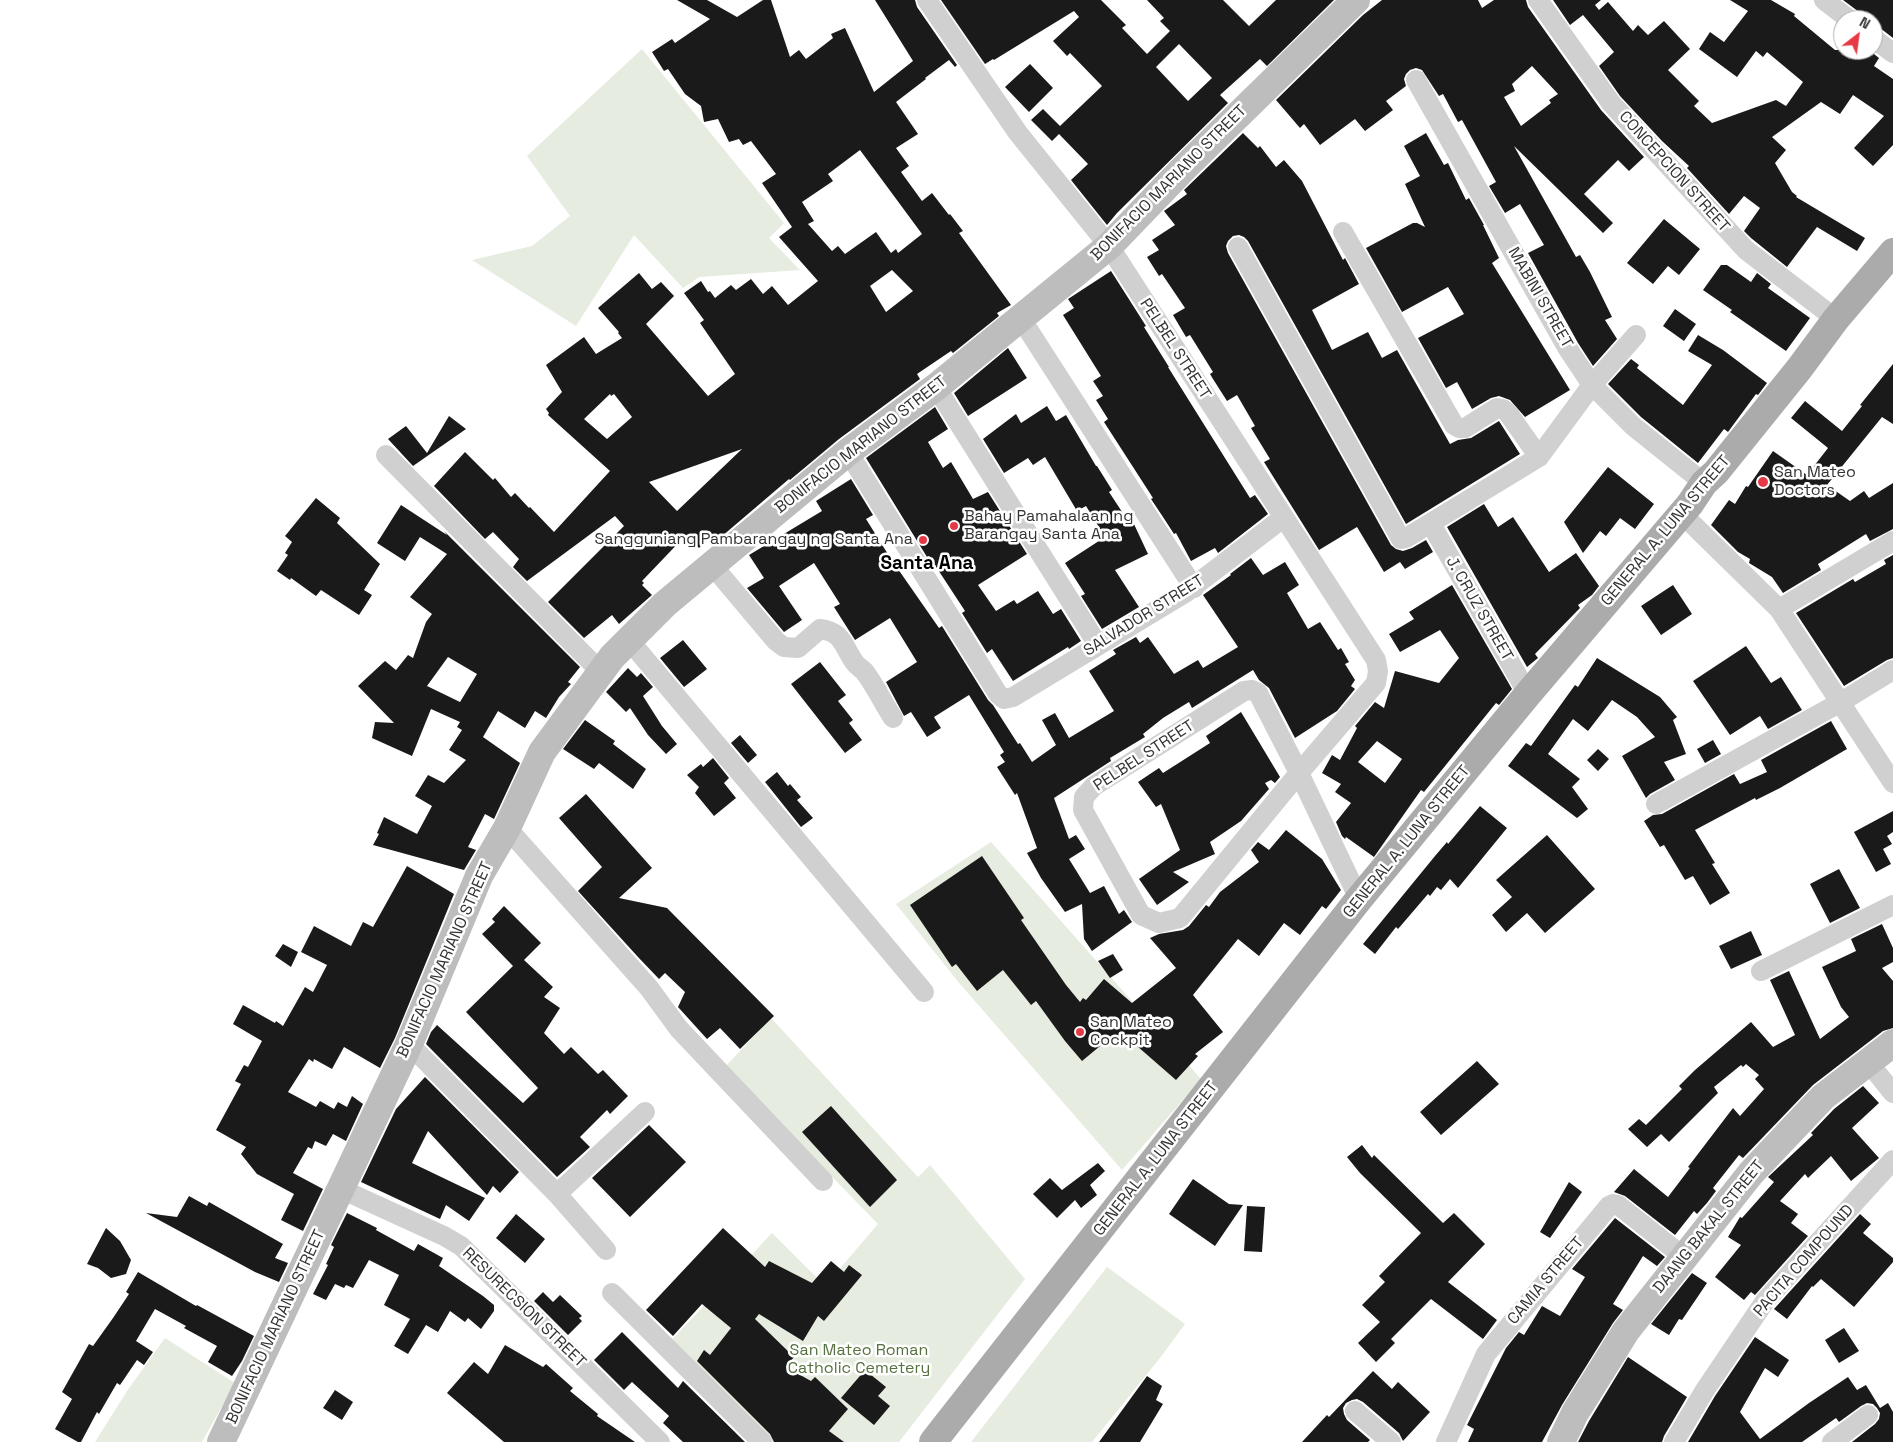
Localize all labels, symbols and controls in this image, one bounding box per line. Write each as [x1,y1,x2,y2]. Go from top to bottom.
north arrow [1833,10,1883,60]
text: N [1856,13,1874,33]
street label: BONIFACIO MARIANO STREET [1087,101,1251,265]
street label: CONCEPCION STREET [1615,107,1733,237]
street label: MABINI STREET [1503,244,1577,352]
street label: PELBEL STREET [1135,295,1215,403]
street label: BONIFACIO MARIANO STREET [771,372,951,518]
street label: GENERAL A. LUNA STREET [1597,452,1735,610]
place label: San Mateo Doctors [1774,463,1856,501]
marker: San Mateo Doctors [1756,475,1770,489]
place label: Bahay Pamahalaan ng Barangay Santa Ana [964,507,1133,545]
marker: Bahay Pamahalaan ng Barangay Santa Ana [948,520,960,532]
place label: Sangguniang Pambarangay ng Santa Ana [594,530,913,550]
marker: Sangguniang Pambarangay ng Santa Ana [917,534,929,546]
district label: Santa Ana [880,553,974,575]
street label: J. CRUZ STREET [1441,553,1517,665]
street label: SALVADOR STREET [1080,571,1208,661]
street label: PELBEL STREET [1090,716,1198,796]
street label: GENERAL A. LUNA STREET [1340,762,1474,922]
street label: BONIFACIO MARIANO STREET [393,859,497,1061]
place label: San Mateo Cockpit [1090,1013,1172,1051]
marker: San Mateo Cockpit [1074,1026,1086,1038]
street label: GENERAL A. LUNA STREET [1090,1078,1222,1240]
street label: DAANG BAKAL STREET [1649,1157,1769,1297]
street label: PACITA COMPOUND [1750,1201,1858,1321]
street label: BONIFACIO MARIANO STREET [222,1227,330,1427]
street label: CAMIA STREET [1504,1233,1588,1329]
street label: RESURECSION STREET [458,1244,590,1372]
park label: San Mateo Roman Catholic Cemetery [788,1341,930,1379]

